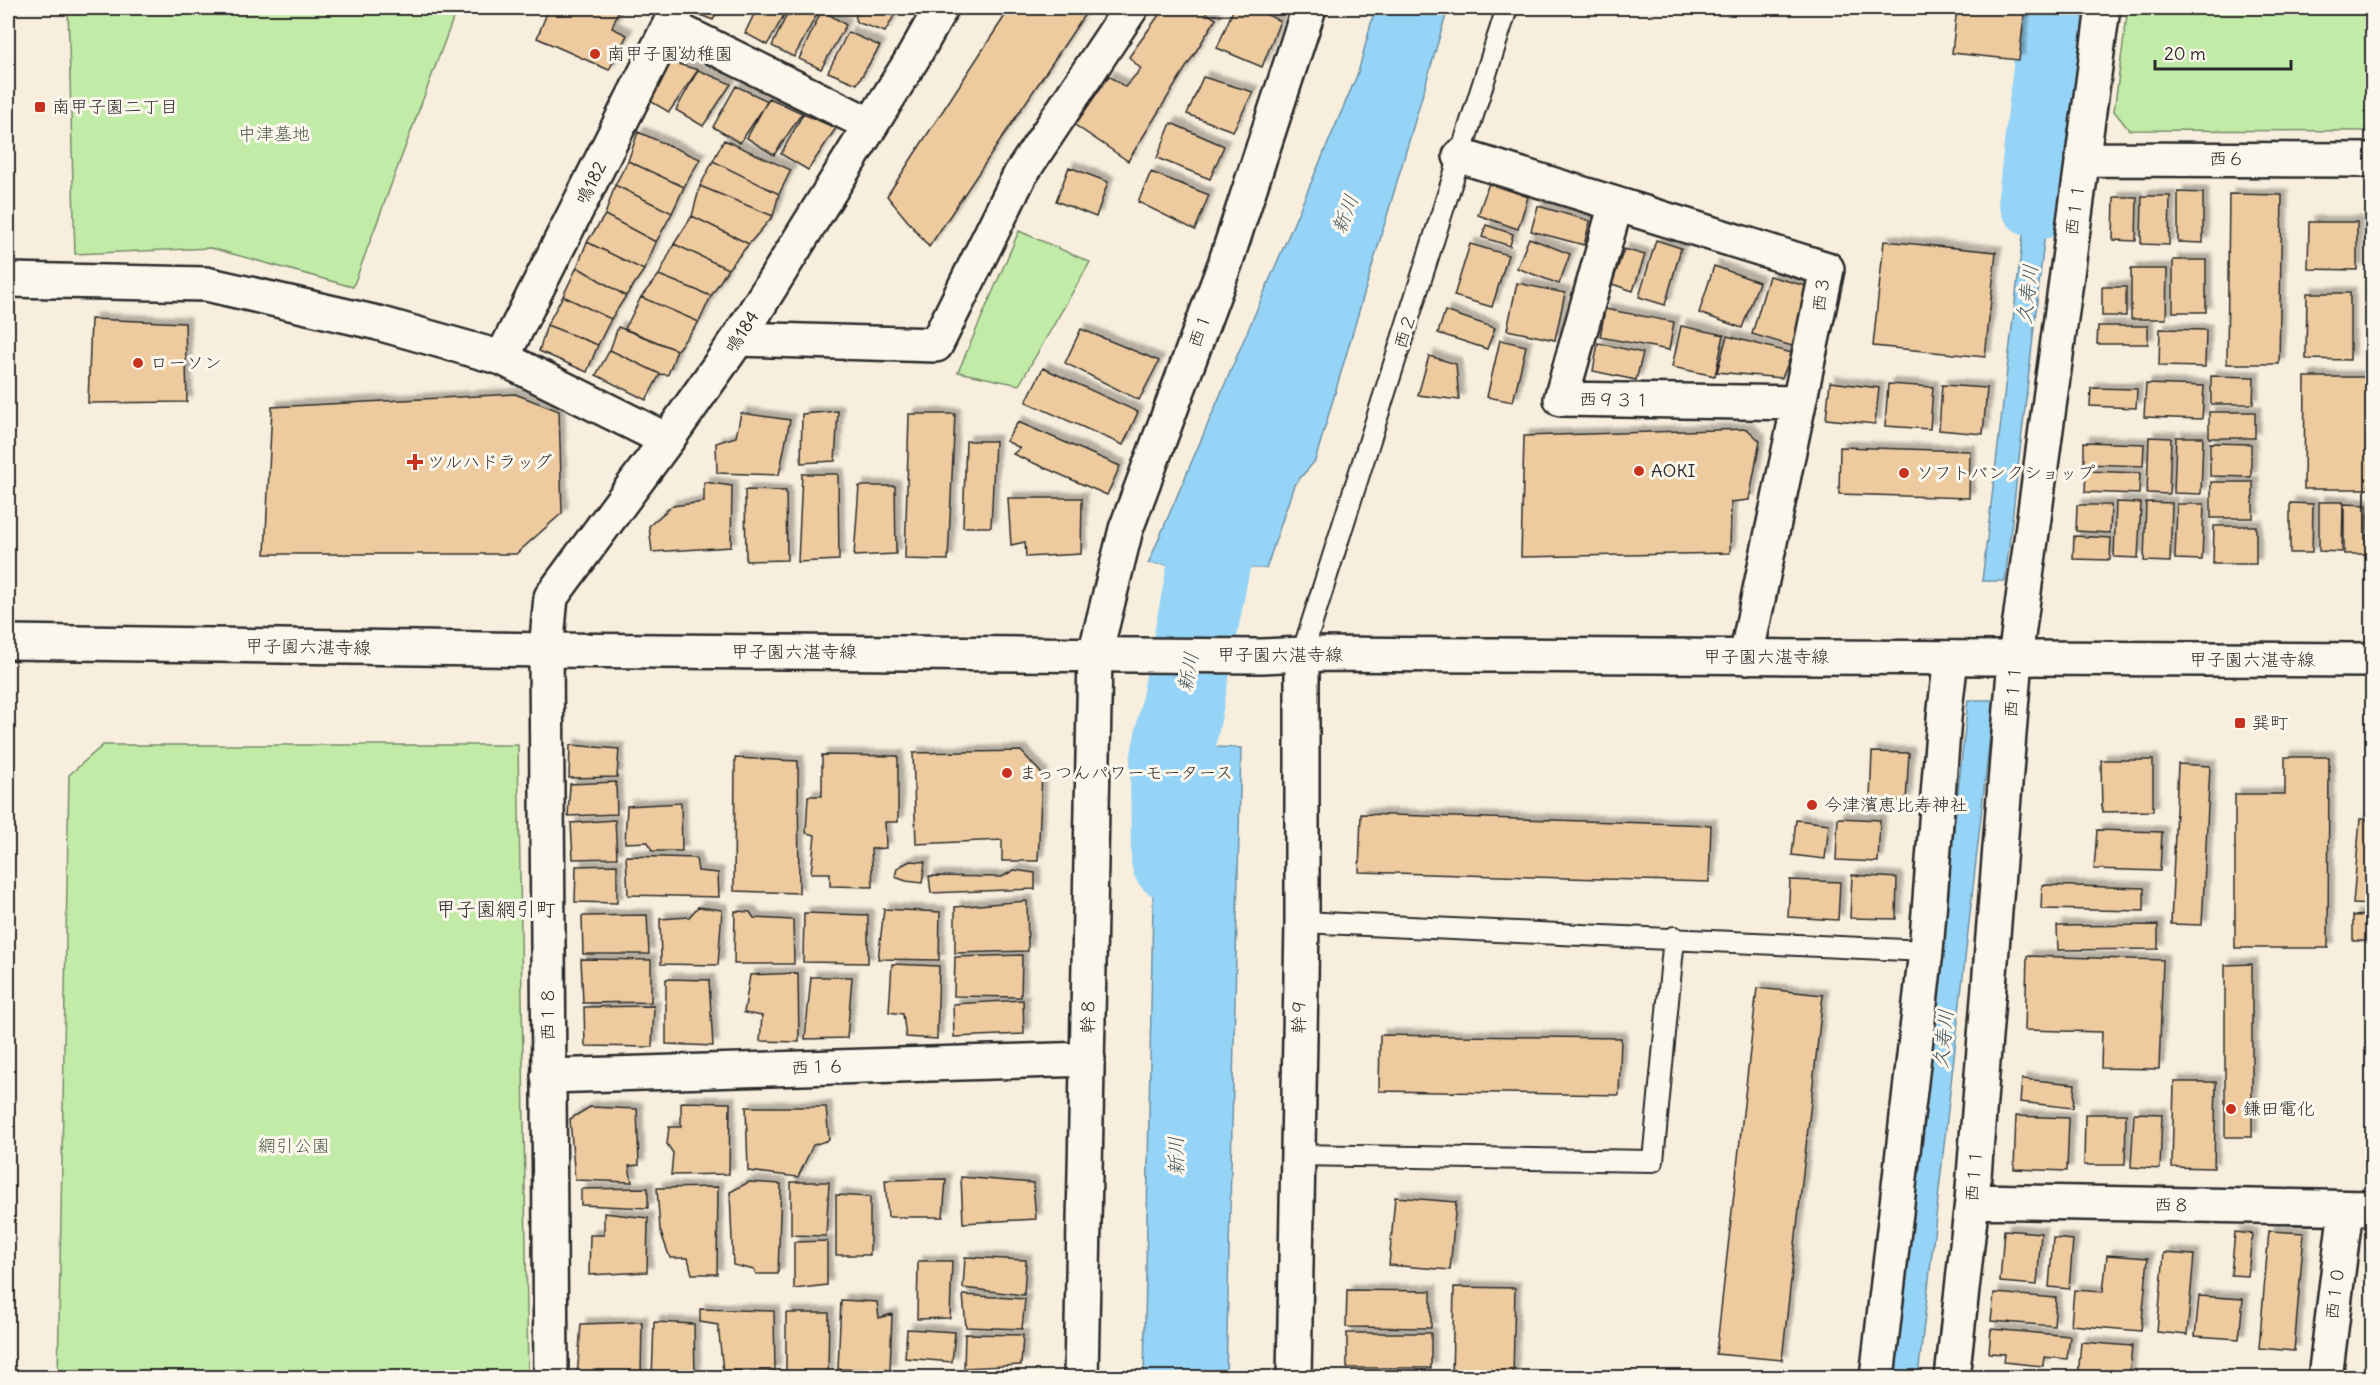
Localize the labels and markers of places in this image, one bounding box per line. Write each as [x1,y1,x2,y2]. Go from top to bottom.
place label: 南甲子園幼稚園 [607,42,733,65]
marker: 南甲子園幼稚園 [588,47,602,61]
place label: 南甲子園二丁目 [52,95,178,118]
marker: 南甲子園二丁目 [33,100,47,114]
place label: ローソン [150,351,222,374]
marker: ローソン [131,356,145,370]
place label: ツルハドラッグ [427,450,552,473]
marker: ツルハドラッグ [408,455,422,469]
place label: AOKI [1651,459,1696,482]
place label: ソフトバンクショップ [1916,461,2095,484]
marker: AOKI [1632,464,1646,478]
marker: ソフトバンクショップ [1897,466,1911,480]
place label: 巽町 [2252,711,2288,734]
marker: 巽町 [2233,716,2247,730]
place label: まっつんパワーモータース [1019,761,1233,784]
marker: まっつんパワーモータース [1000,766,1014,780]
place label: 今津濱恵比寿神社 [1824,793,1968,816]
marker: 今津濱恵比寿神社 [1805,798,1819,812]
place label: 鎌田電化 [2243,1097,2315,1120]
marker: 鎌田電化 [2224,1102,2238,1116]

